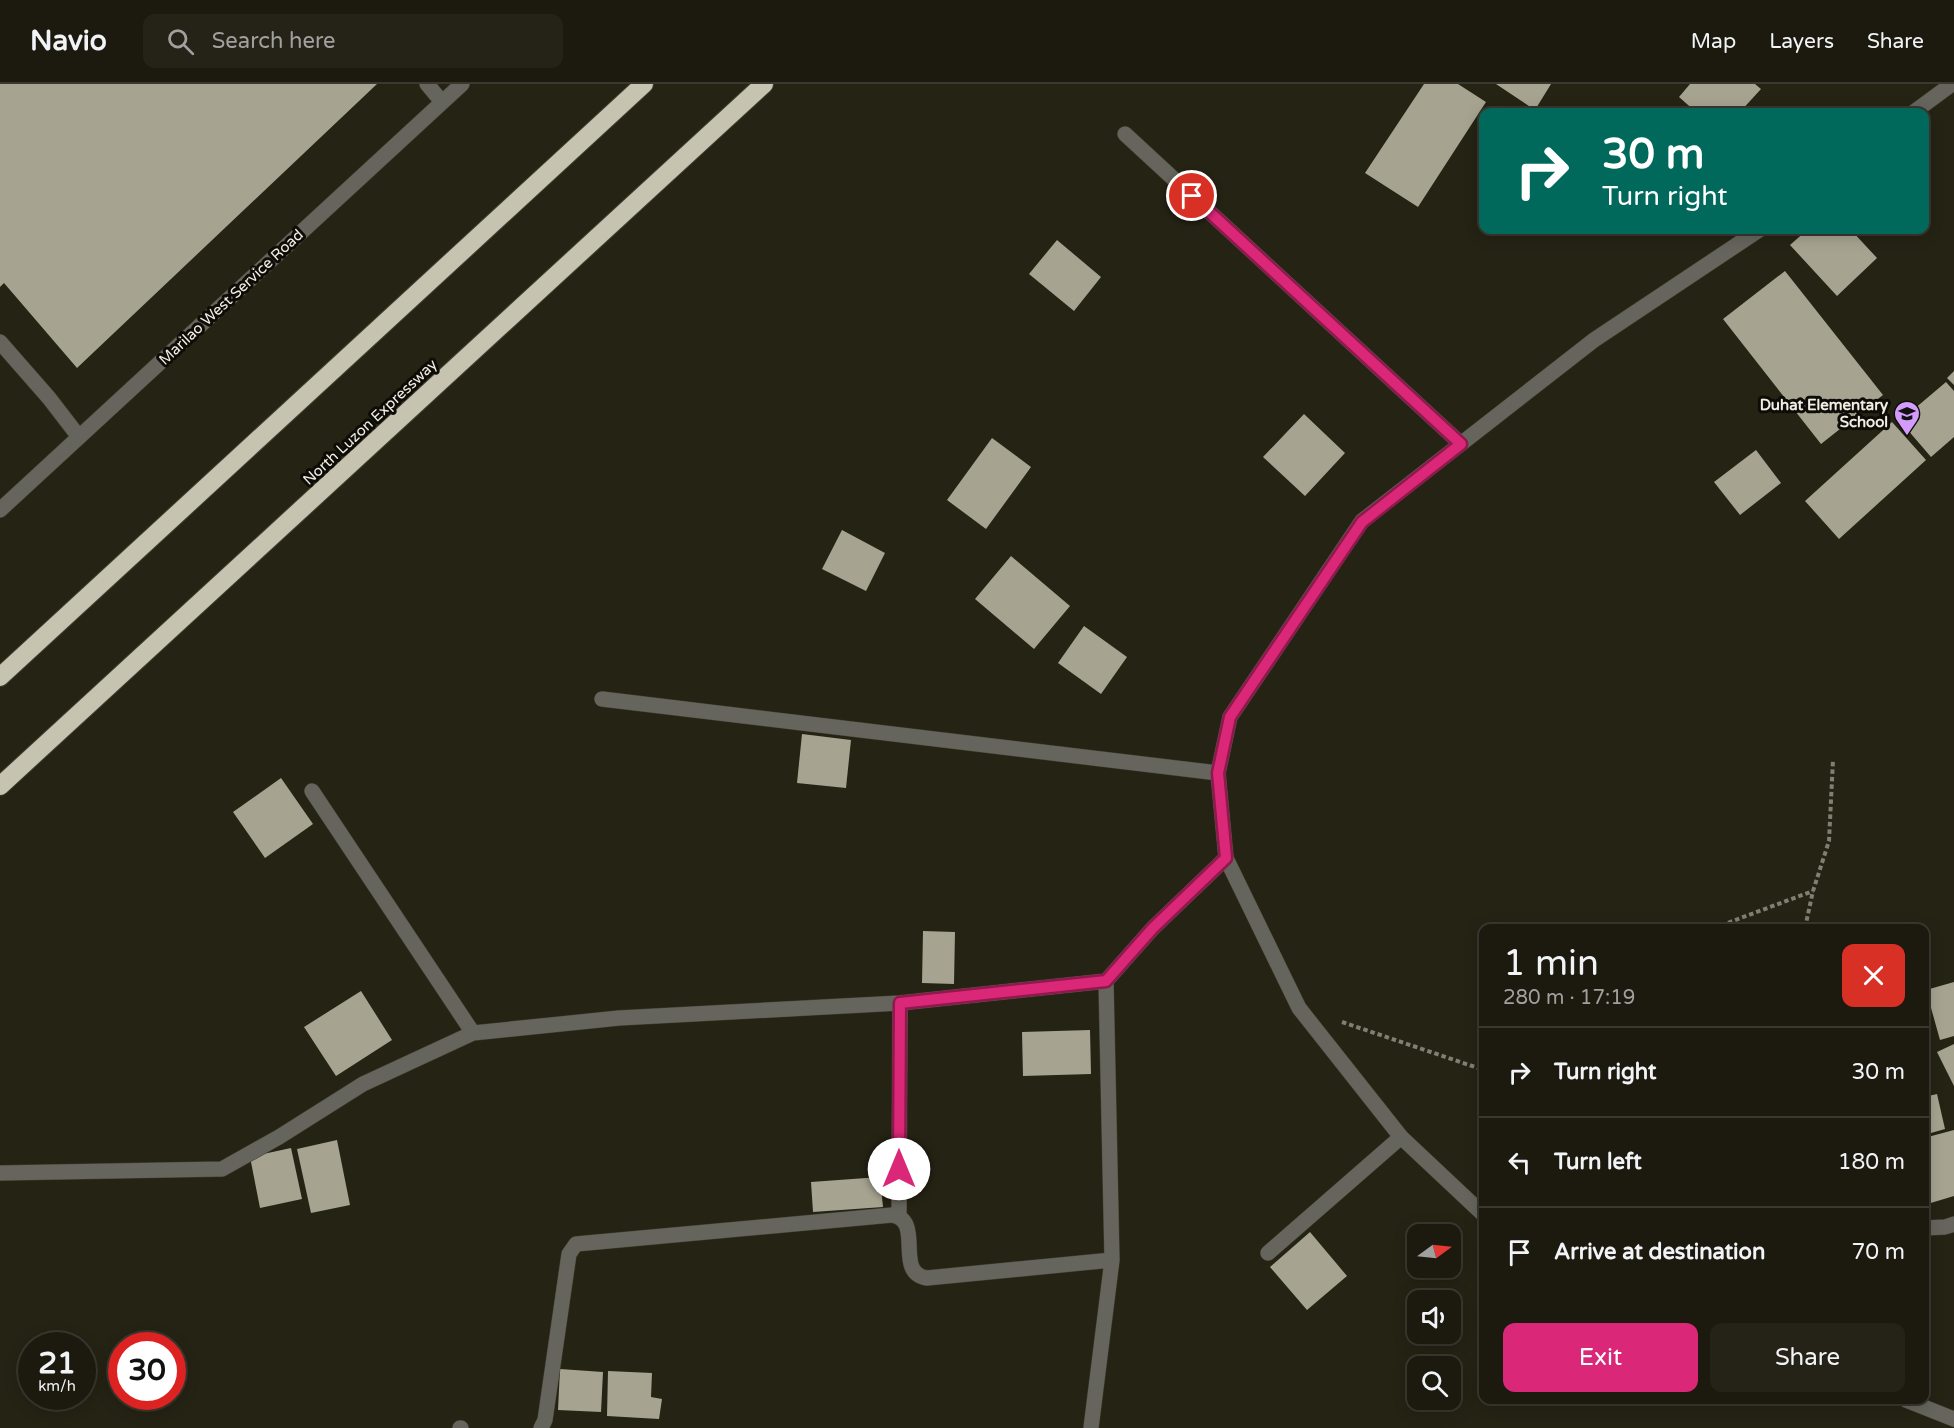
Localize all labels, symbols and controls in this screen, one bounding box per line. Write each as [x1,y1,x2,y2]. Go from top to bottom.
search box [143,14,563,68]
text: Navio [30,24,107,58]
icon: search [164,25,197,58]
text: Search here [212,28,336,54]
text: Map [1691,29,1736,54]
text: Layers [1769,29,1834,54]
text: Share [1867,29,1924,54]
text: 30 m [1602,129,1704,180]
icon: right [1503,132,1581,210]
pin [1166,170,1217,221]
icon: arrive [1175,179,1208,212]
text: Turn right [1602,180,1728,213]
street label: Marilao West Service Road [155,225,307,369]
street label: North Luzon Expressway [299,355,441,489]
place label: Duhat Elementary School [1760,396,1888,431]
school or university icon: Duhat Elementary School [1892,399,1922,437]
text: 1 min [1503,942,1599,985]
button: close [1842,944,1905,1007]
text: 280 m · 17:19 [1503,986,1635,1010]
icon: right [1503,1056,1536,1089]
text: Turn right [1554,1059,1656,1085]
text: 30 m [1851,1059,1905,1085]
position arrow [867,1137,931,1201]
icon: left [1503,1146,1536,1179]
text: Turn left [1554,1149,1642,1175]
text: 180 m [1838,1149,1905,1175]
north arrow [1407,1224,1461,1278]
map controls [1407,1224,1461,1410]
icon: arrive [1503,1236,1536,1269]
text: Arrive at destination [1554,1239,1765,1265]
text: 70 m [1851,1239,1905,1265]
button: sound [1407,1290,1461,1344]
button: Exit [1503,1323,1698,1392]
button: Share [1710,1323,1905,1392]
speed limit sign: 30 [108,1332,186,1410]
text: 21 [38,1345,76,1382]
button: search [1407,1356,1461,1410]
text: km/h [38,1377,76,1395]

